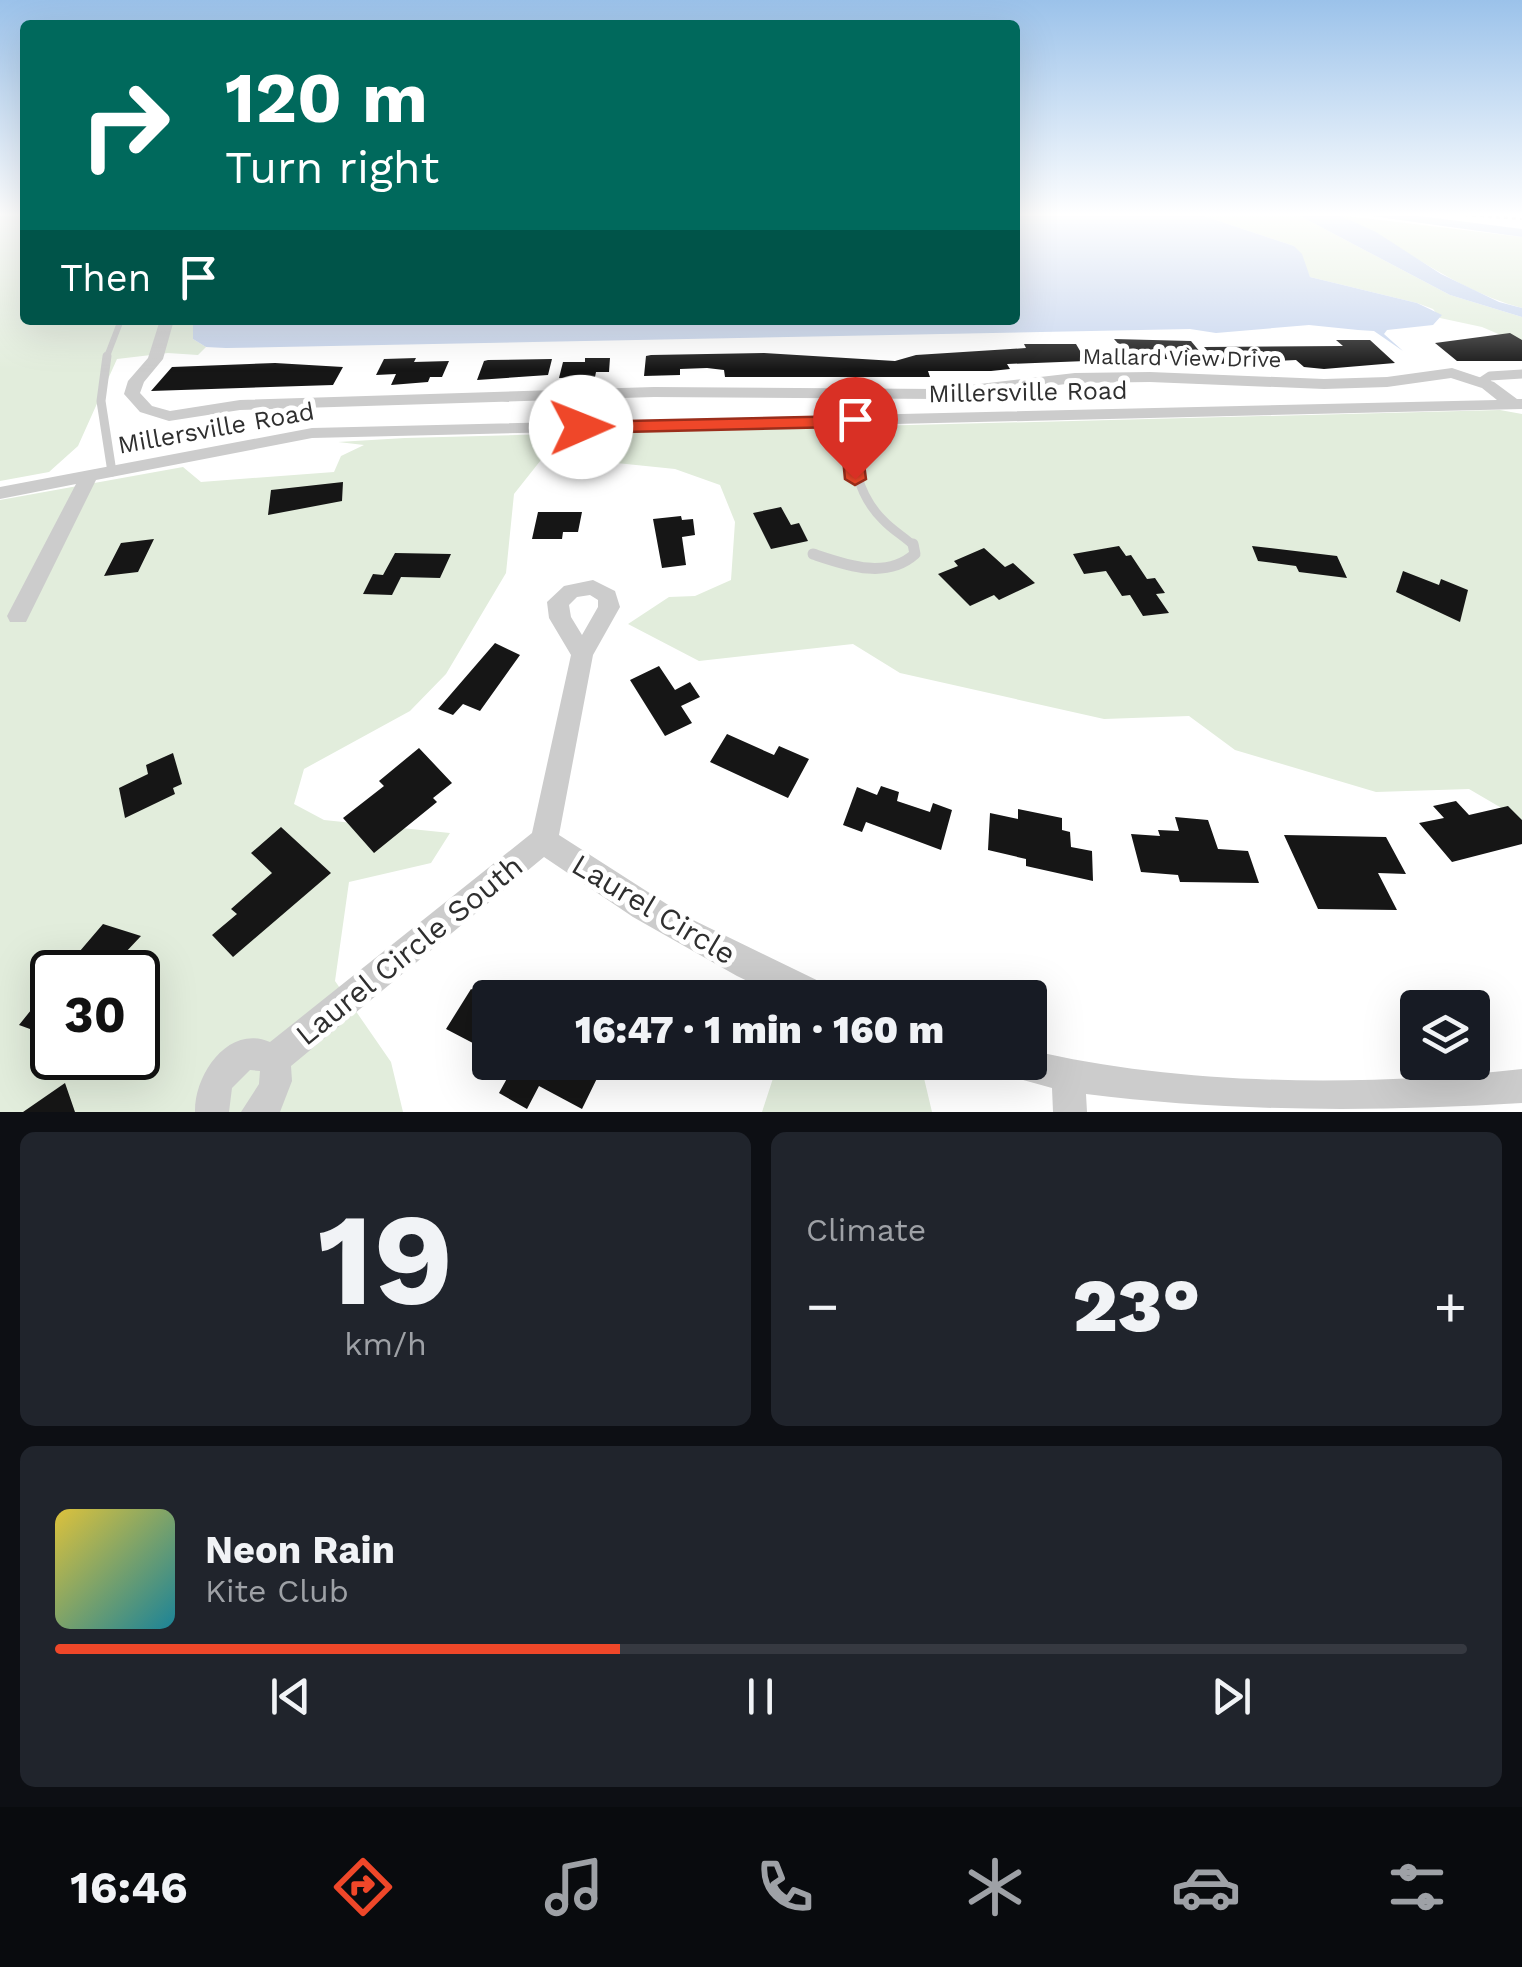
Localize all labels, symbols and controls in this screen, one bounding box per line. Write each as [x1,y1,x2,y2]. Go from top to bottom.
text: 120 m [225,57,428,139]
icon: right [60,60,190,190]
text: Turn right [225,141,439,194]
icon: arrive [171,250,226,305]
text: Then [60,256,151,300]
street label: Mallard View Drive [1082,344,1282,372]
position arrow [529,375,633,479]
street label: Millersville Road [928,376,1128,408]
pin [813,377,898,480]
icon: arrive [828,392,883,447]
street label: Millersville Road [115,396,317,460]
street label: Laurel Circle [566,846,742,972]
street label: Laurel Circle South [289,848,529,1052]
speed limit sign: 30 [30,950,160,1080]
map controls [1400,990,1490,1080]
button: layers [1400,990,1490,1080]
text: 16:47 · 1 min · 160 m [575,1008,944,1052]
text: 19 [317,1183,454,1336]
text: Climate [806,1211,926,1249]
text: 23° [1073,1261,1200,1349]
text: − [806,1274,839,1338]
text: + [1434,1274,1467,1338]
text: km/h [344,1325,427,1363]
text: Neon Rain [205,1528,395,1572]
text: Kite Club [205,1572,349,1610]
icon: previous [263,1669,318,1724]
icon: pause [733,1669,788,1724]
icon: next [1204,1669,1259,1724]
icon: directions [328,1852,398,1922]
icon: music [539,1852,609,1922]
icon: phone [750,1852,820,1922]
icon: climate [960,1852,1030,1922]
icon: car [1171,1852,1241,1922]
icon: filters [1382,1852,1452,1922]
text: 16:46 [70,1861,188,1914]

